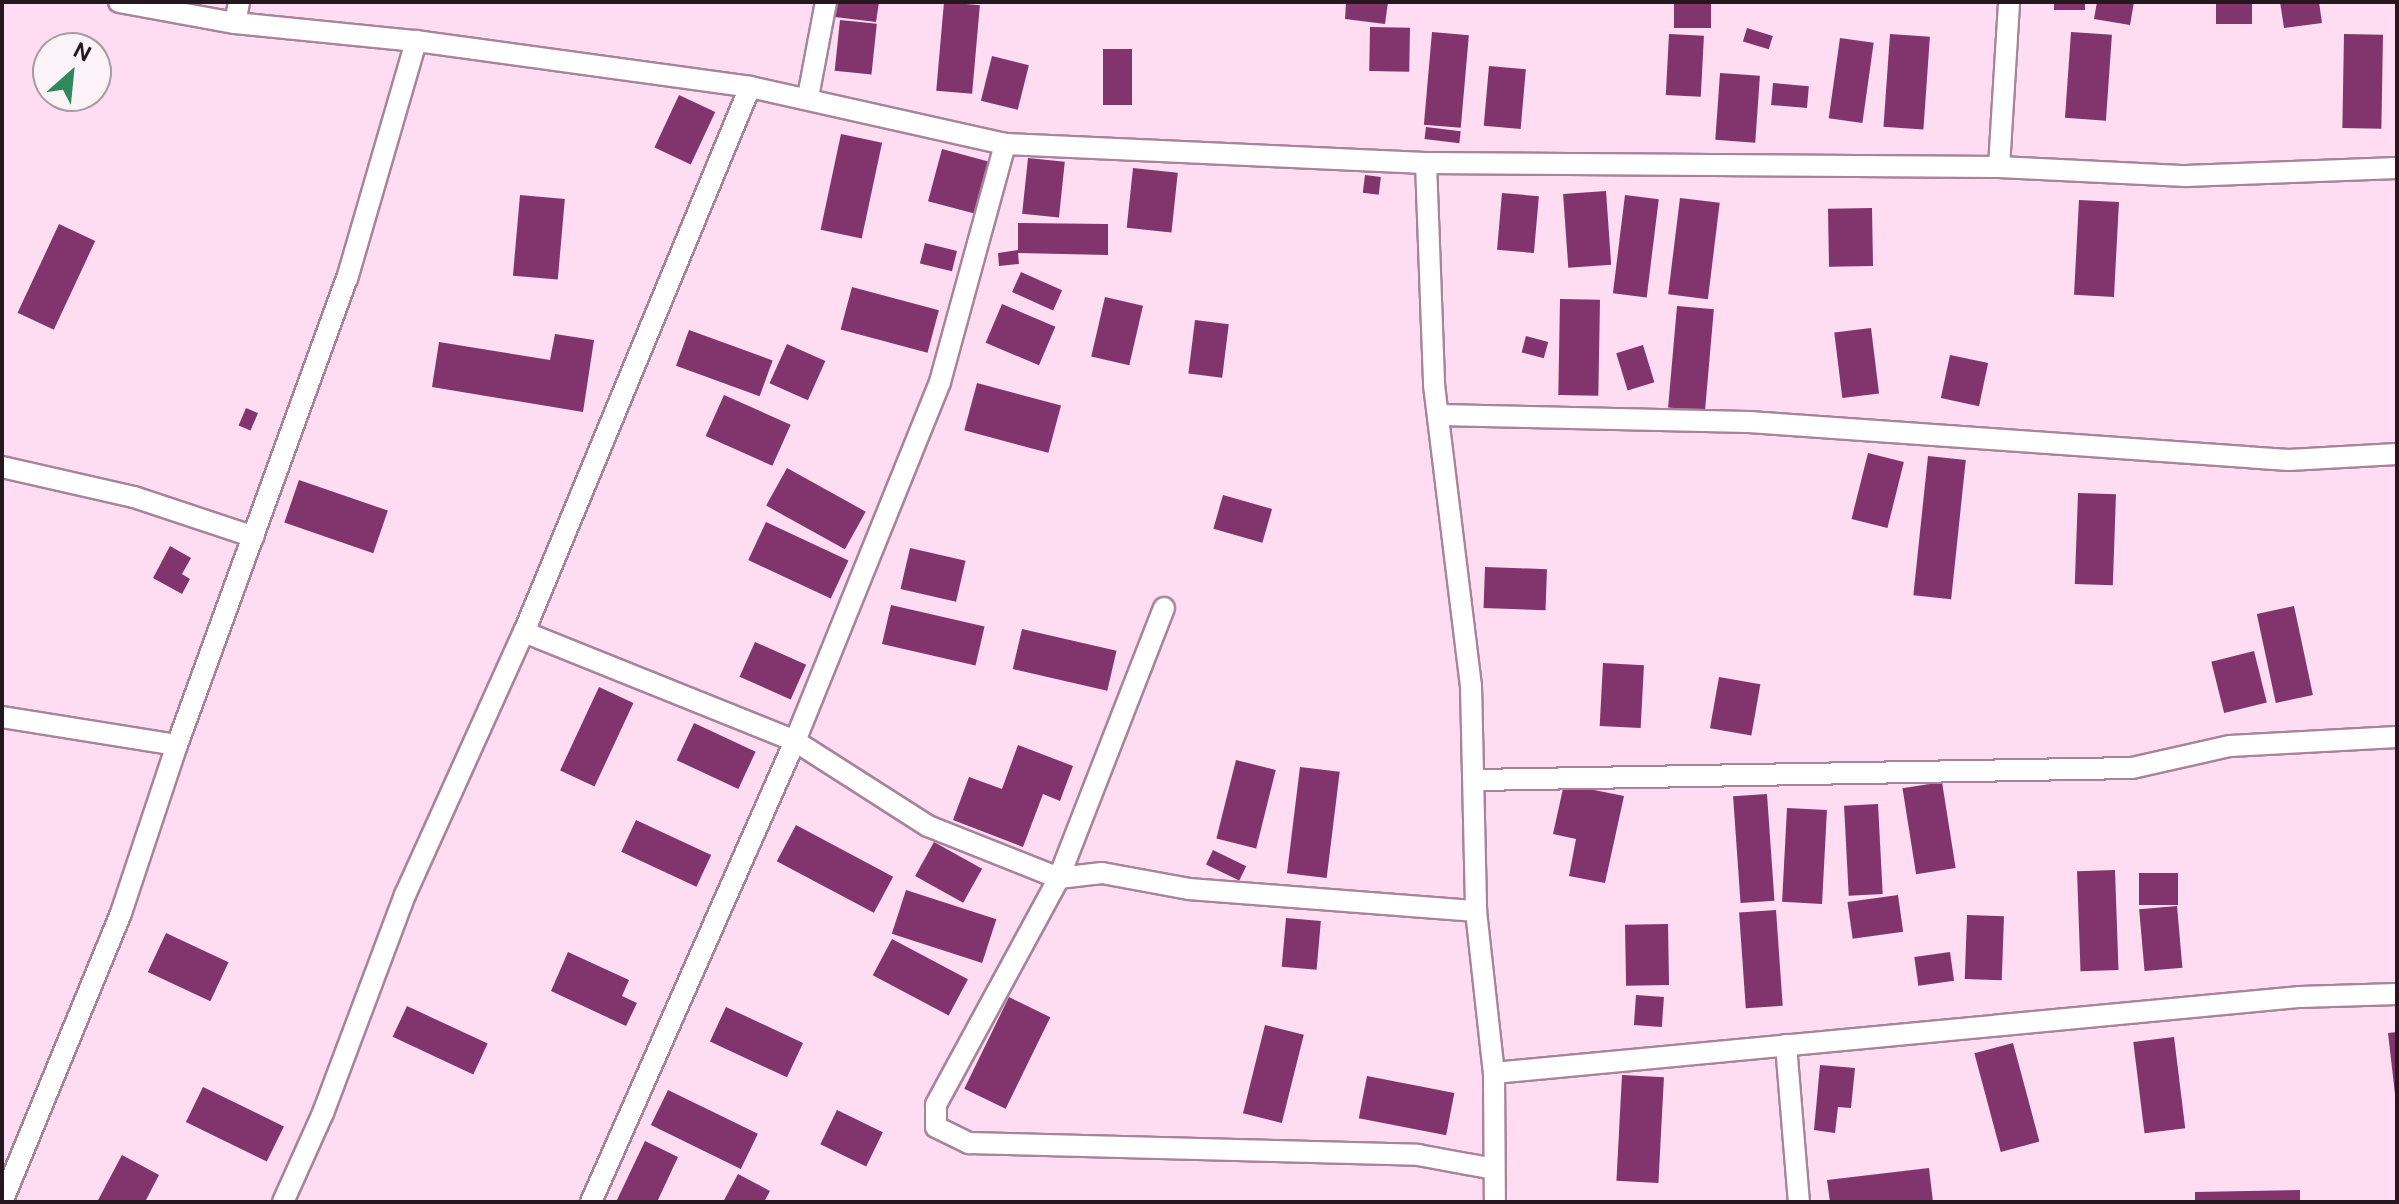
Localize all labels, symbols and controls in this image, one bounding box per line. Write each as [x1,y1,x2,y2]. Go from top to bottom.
north arrow [32,32,112,112]
text: N [68,35,96,69]

